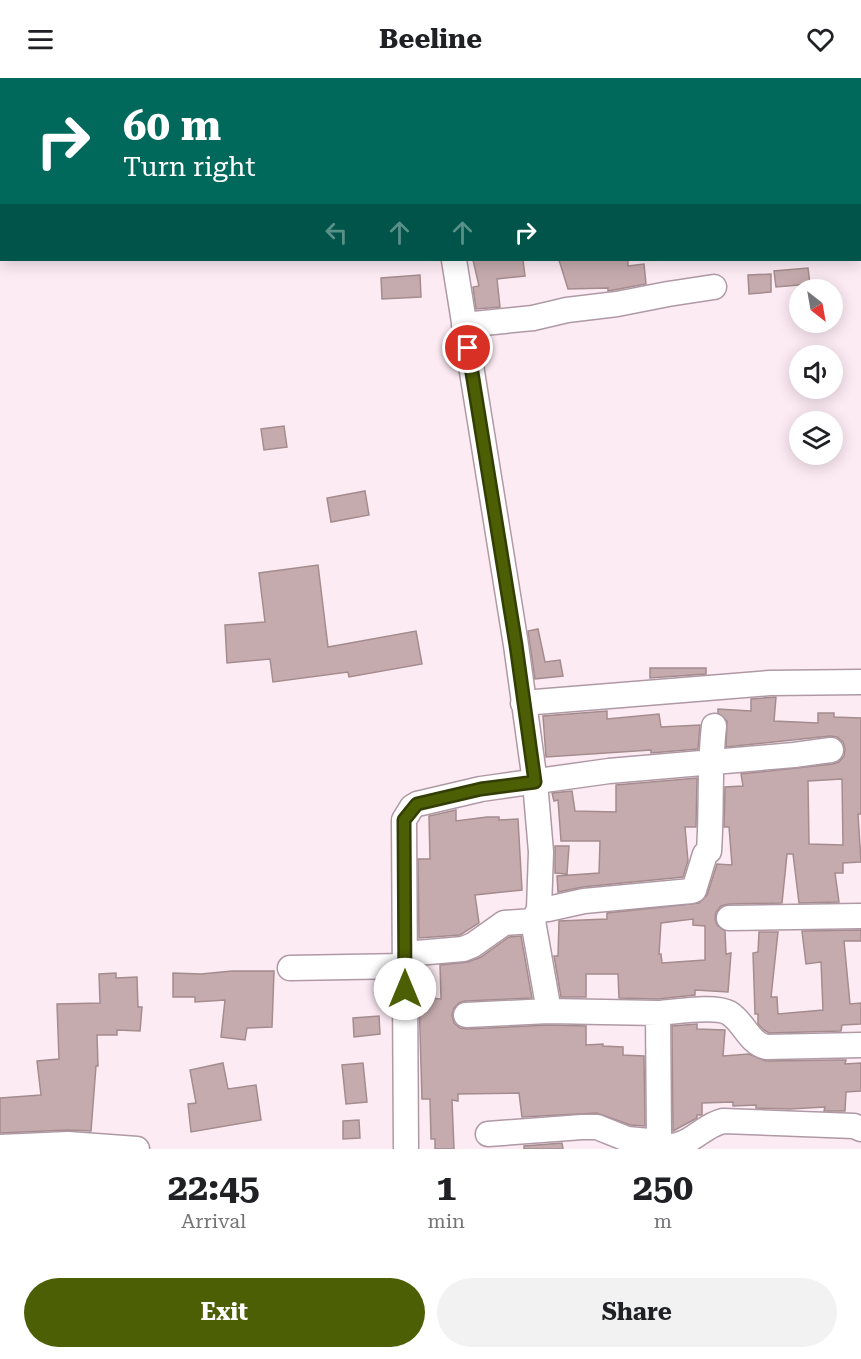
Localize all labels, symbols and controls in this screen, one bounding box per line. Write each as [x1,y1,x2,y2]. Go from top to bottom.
icon: menu [24,23,57,56]
text: Beeline [379,23,482,55]
icon: heart [804,23,837,56]
text: 60 m [123,101,221,150]
icon: right [24,102,102,180]
text: Turn right [123,151,256,183]
icon: left [320,216,353,249]
icon: ahead [383,216,416,249]
icon: ahead [446,216,479,249]
icon: right [509,216,542,249]
north arrow [789,279,843,333]
map controls [789,279,843,465]
pin [442,322,493,373]
icon: arrive [451,331,484,364]
button: sound [789,345,843,399]
button: layers [789,411,843,465]
position arrow [373,957,437,1021]
text: 22:45 [168,1167,260,1209]
text: 1 [436,1167,456,1209]
text: 250 [633,1167,693,1209]
text: Arrival [181,1209,246,1233]
text: min [427,1209,465,1233]
text: m [654,1209,672,1233]
button: Exit [24,1278,425,1347]
button: Share [437,1278,837,1347]

